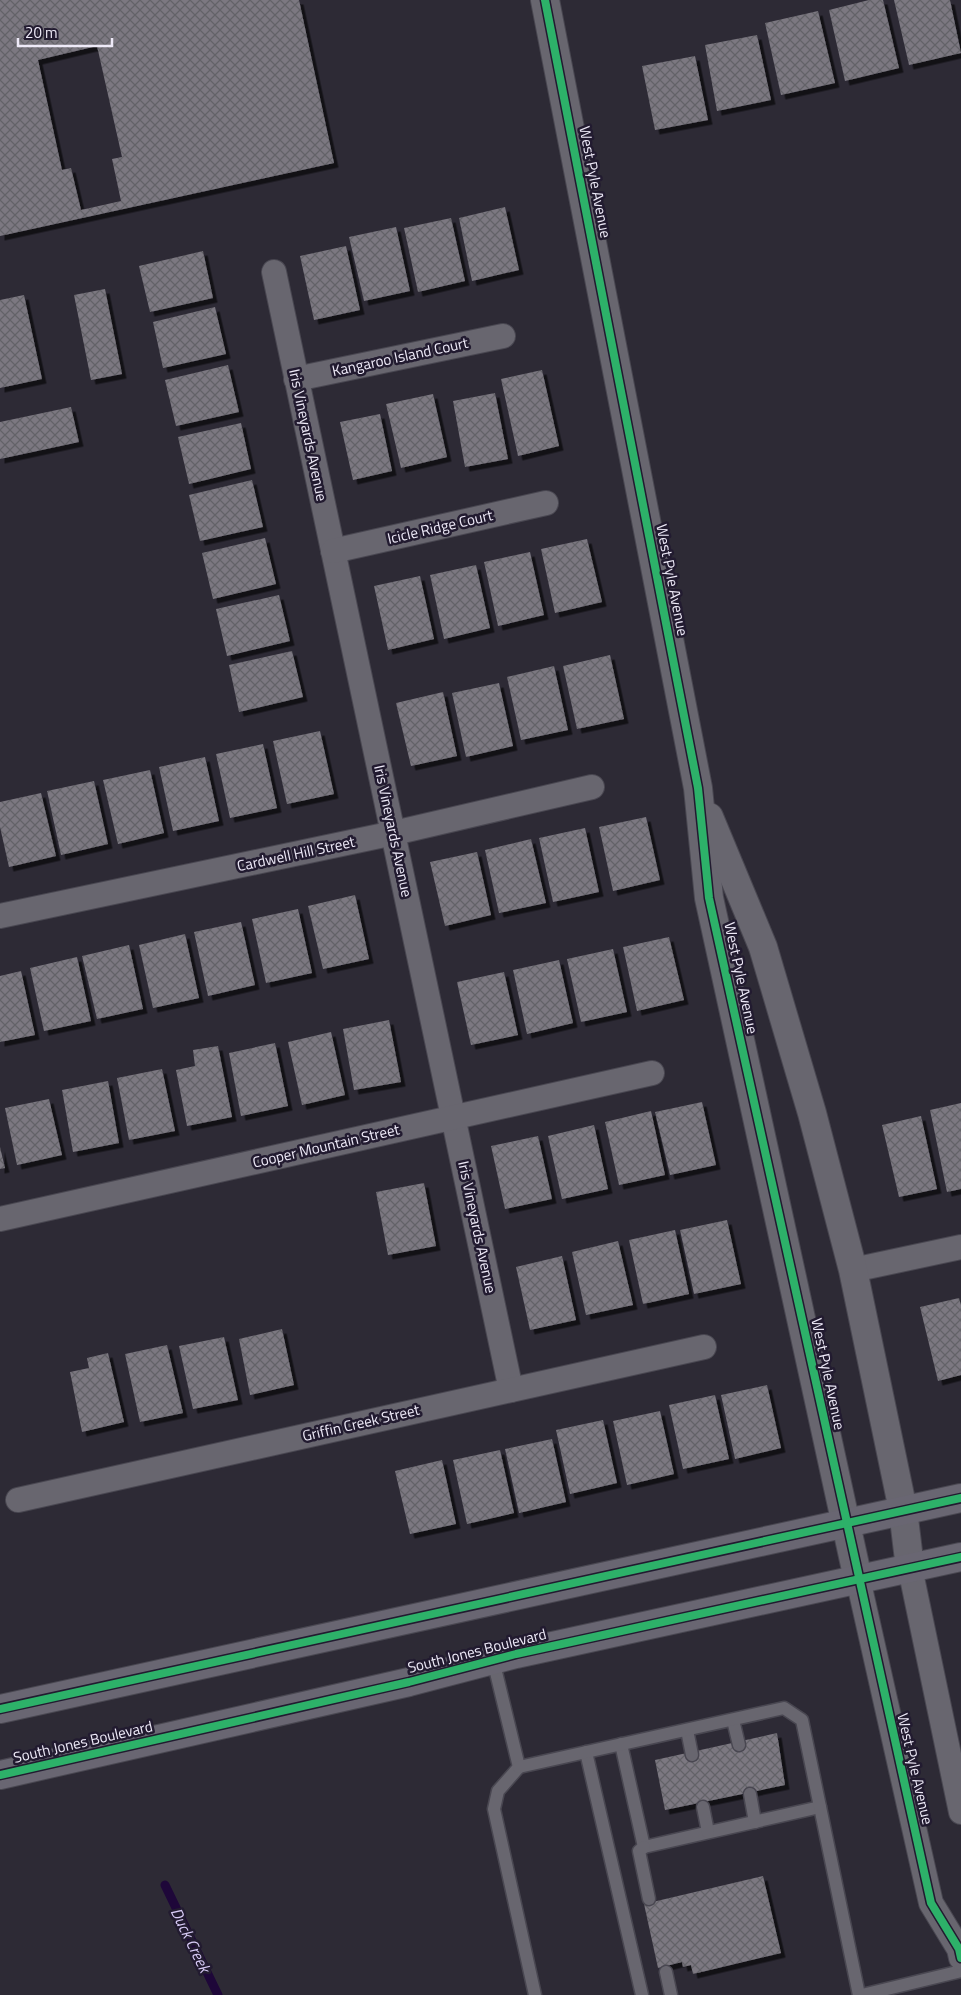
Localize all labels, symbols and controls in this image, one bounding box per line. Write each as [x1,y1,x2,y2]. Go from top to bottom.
scale bar [18,15,111,47]
text: 20 m [25,21,58,44]
street label: West Pyle Avenue [573,124,618,240]
street label: Kangaroo Island Court [330,331,471,382]
street label: Iris Vineyards Avenue [283,367,334,503]
street label: Icicle Ridge Court [385,503,496,550]
street label: West Pyle Avenue [650,522,695,638]
street label: Iris Vineyards Avenue [368,763,419,899]
street label: Cardwell Hill Street [235,830,358,877]
street label: West Pyle Avenue [718,920,765,1036]
street label: Cooper Mountain Street [250,1117,402,1174]
street label: Iris Vineyards Avenue [452,1159,503,1295]
street label: West Pyle Avenue [805,1316,852,1432]
street label: Griffin Creek Street [300,1398,423,1447]
street label: South Jones Boulevard [405,1622,549,1679]
street label: West Pyle Avenue [892,1711,939,1827]
street label: South Jones Boulevard [11,1714,155,1769]
water label: Duck Creek [165,1903,218,1978]

